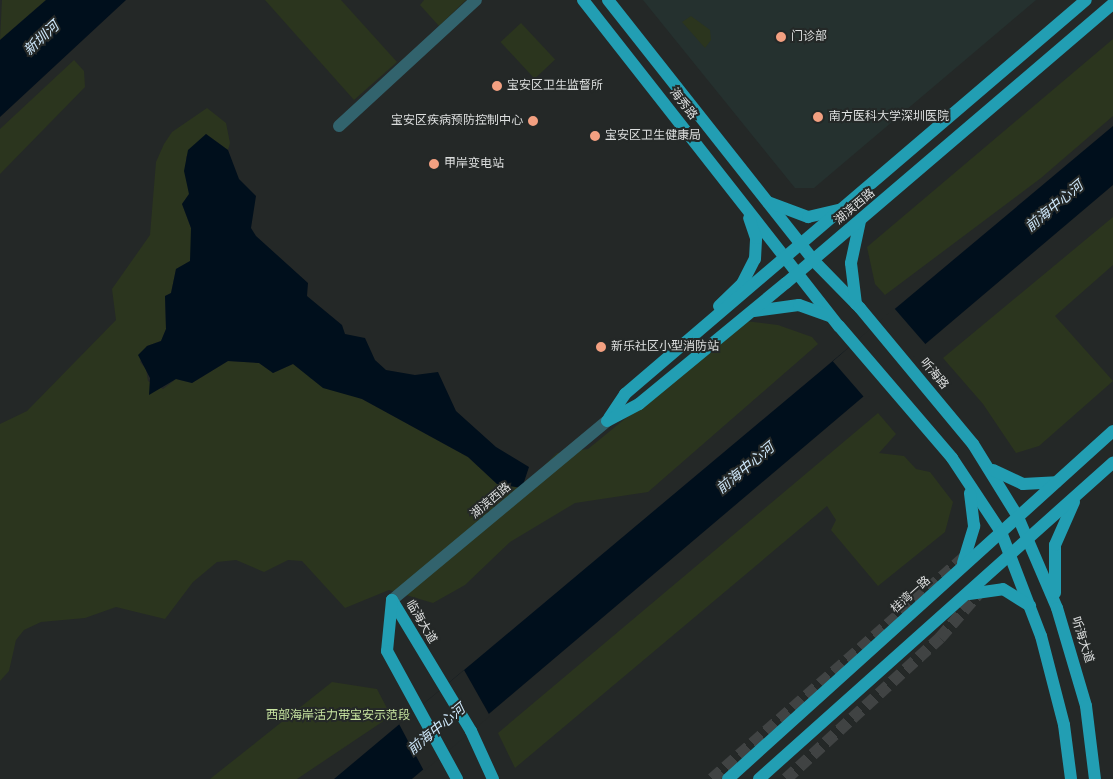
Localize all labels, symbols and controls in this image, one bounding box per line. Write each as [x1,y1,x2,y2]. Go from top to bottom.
water label: 新圳河 [20,18,62,58]
place label: 门诊部 [791,30,827,44]
marker: 门诊部 [775,31,787,43]
place label: 宝安区卫生监督所 [507,79,603,93]
marker: 宝安区卫生监督所 [491,80,503,92]
street label: 海秀路 [666,85,700,123]
marker: 南方医科大学深圳医院 [811,110,825,124]
place label: 南方医科大学深圳医院 [829,110,949,124]
place label: 宝安区疾病预防控制中心 [391,114,523,128]
marker: 宝安区疾病预防控制中心 [527,115,539,127]
place label: 宝安区卫生健康局 [605,129,701,143]
marker: 宝安区卫生健康局 [589,130,601,142]
place label: 甲岸变电站 [444,157,504,171]
marker: 甲岸变电站 [428,158,440,170]
water label: 前海中心河 [1022,177,1086,235]
street label: 湖滨西路 [832,186,878,228]
place label: 新乐社区小型消防站 [611,340,719,354]
marker: 新乐社区小型消防站 [595,341,607,353]
street label: 听海路 [917,356,951,392]
water label: 前海中心河 [713,439,777,497]
street label: 湖滨西路 [468,480,514,522]
street label: 桂湾一路 [888,574,934,616]
street label: 临海大道 [402,598,440,646]
street label: 听海大道 [1068,615,1096,665]
water label: 前海中心河 [404,700,468,758]
park label: 西部海岸活力带宝安示范段 [266,709,410,723]

